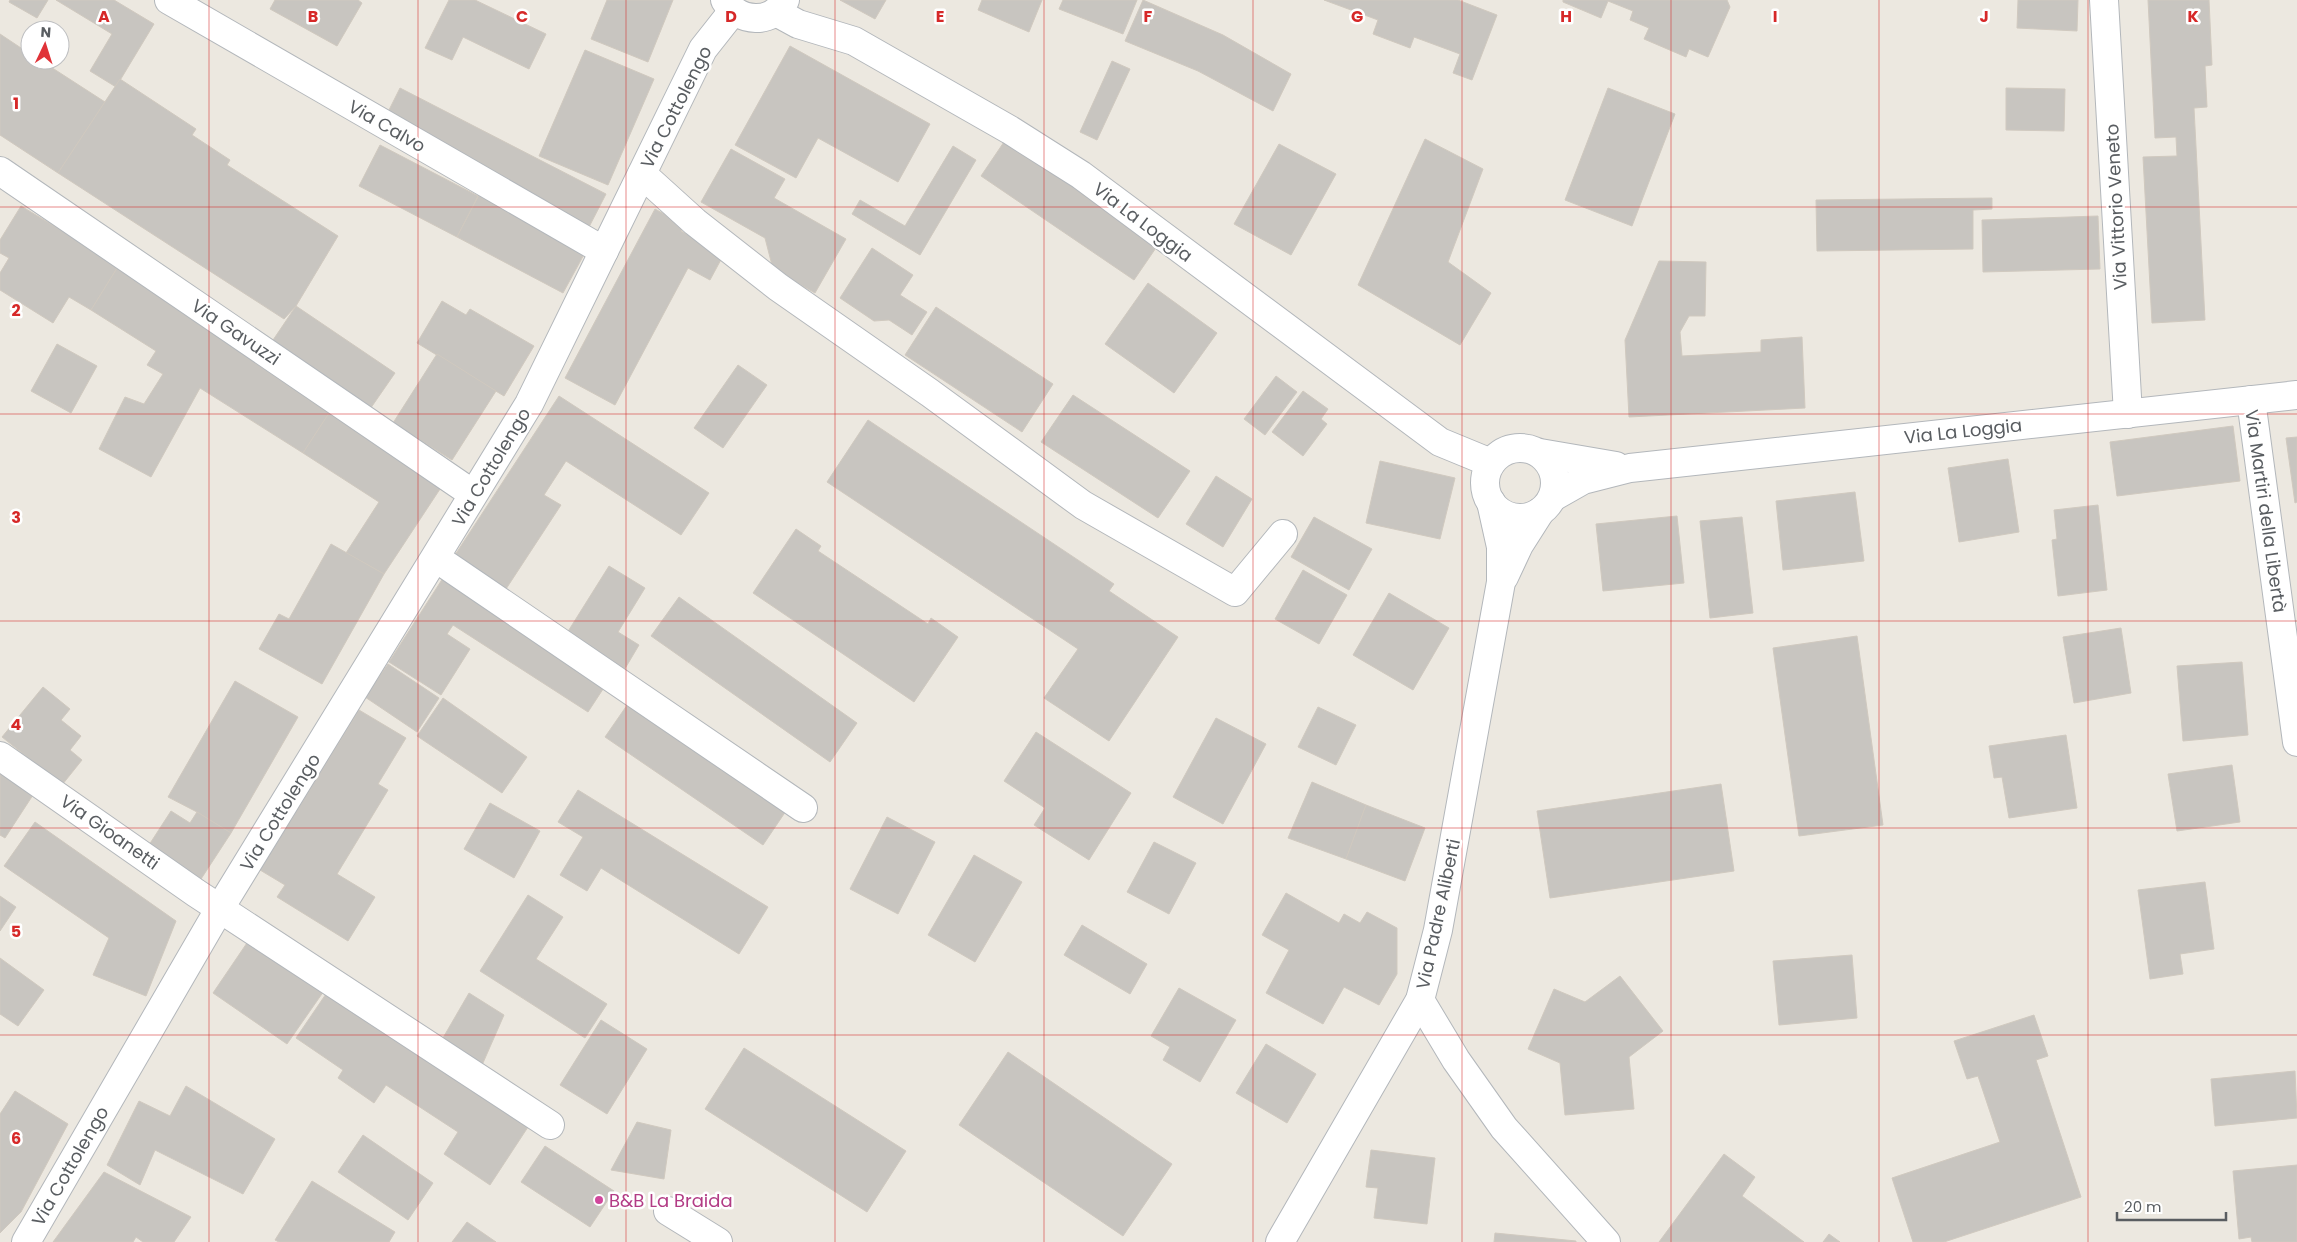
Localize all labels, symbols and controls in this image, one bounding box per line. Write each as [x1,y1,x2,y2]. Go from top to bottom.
text: A [98,5,110,28]
text: B [308,5,318,28]
text: C [516,5,528,28]
text: D [725,5,737,28]
text: E [936,5,944,28]
text: F [1144,5,1153,28]
text: G [1351,5,1363,28]
text: H [1560,5,1572,28]
text: I [1773,5,1777,28]
text: J [1979,5,1989,28]
text: K [2187,5,2199,28]
north arrow [20,20,70,70]
text: N [40,22,52,42]
street label: Via Cottolengo [634,41,718,173]
text: 1 [13,92,19,115]
street label: Via Calvo [344,94,430,158]
street label: Via Vittorio Veneto [2099,123,2133,291]
street label: Via La Loggia [1088,176,1198,268]
street label: Via Gavuzzi [187,293,285,371]
text: 2 [11,299,21,322]
street label: Via Cottolengo [446,403,536,531]
street label: Via Martiri della Libertà [2239,408,2293,614]
street label: Via La Loggia [1903,412,2023,450]
text: 3 [11,506,21,529]
text: 4 [11,713,22,736]
street label: Via Cottolengo [234,748,326,876]
street label: Via Gioanetti [55,789,165,875]
street label: Via Padre Aliberti [1410,837,1466,991]
text: 5 [11,920,21,943]
street label: Via Cottolengo [26,1102,114,1230]
text: 6 [11,1127,21,1150]
place label: B&B La Braida [609,1188,733,1213]
scale bar [2117,1190,2226,1222]
marker: B&B La Braida [593,1194,605,1206]
text: 20 m [2124,1196,2162,1217]

